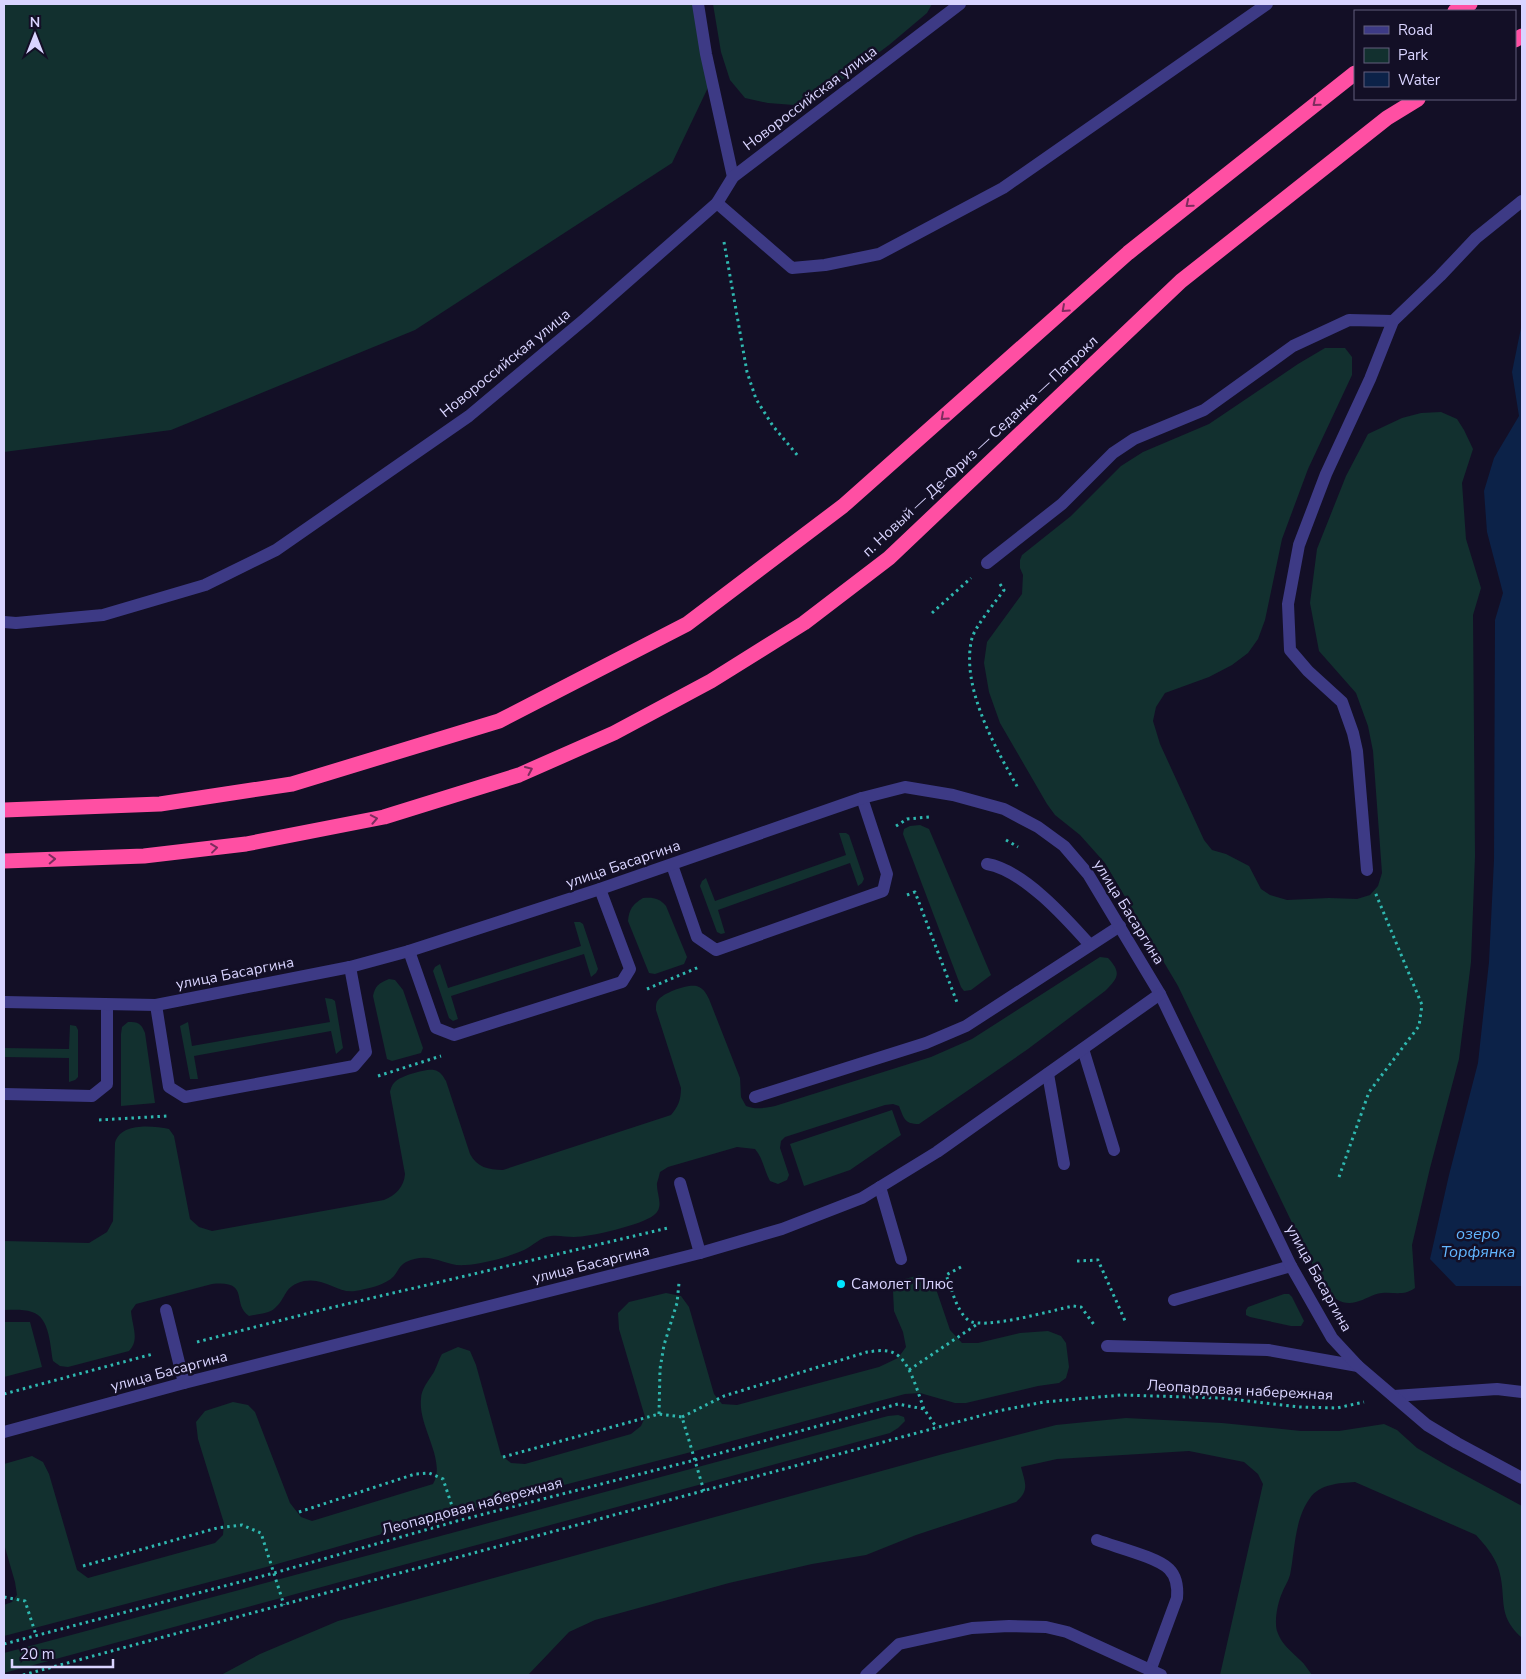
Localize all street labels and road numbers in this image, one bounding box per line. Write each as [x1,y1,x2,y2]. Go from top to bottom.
street label: Новороссийская улица [739,41,881,155]
street label: Новороссийская улица [436,304,574,422]
street label: п. Новый — Де-Фриз — Седанка — Патрокл [858,331,1102,561]
street label: улица Басаргина [563,835,683,893]
street label: улица Басаргина [1089,856,1169,968]
street label: улица Басаргина [174,952,296,994]
street label: улица Басаргина [1281,1221,1357,1335]
street label: улица Басаргина [530,1240,652,1288]
street label: улица Басаргина [108,1346,230,1396]
street label: Леопардовая набережная [1146,1375,1334,1405]
street label: Леопардовая набережная [379,1472,565,1540]

